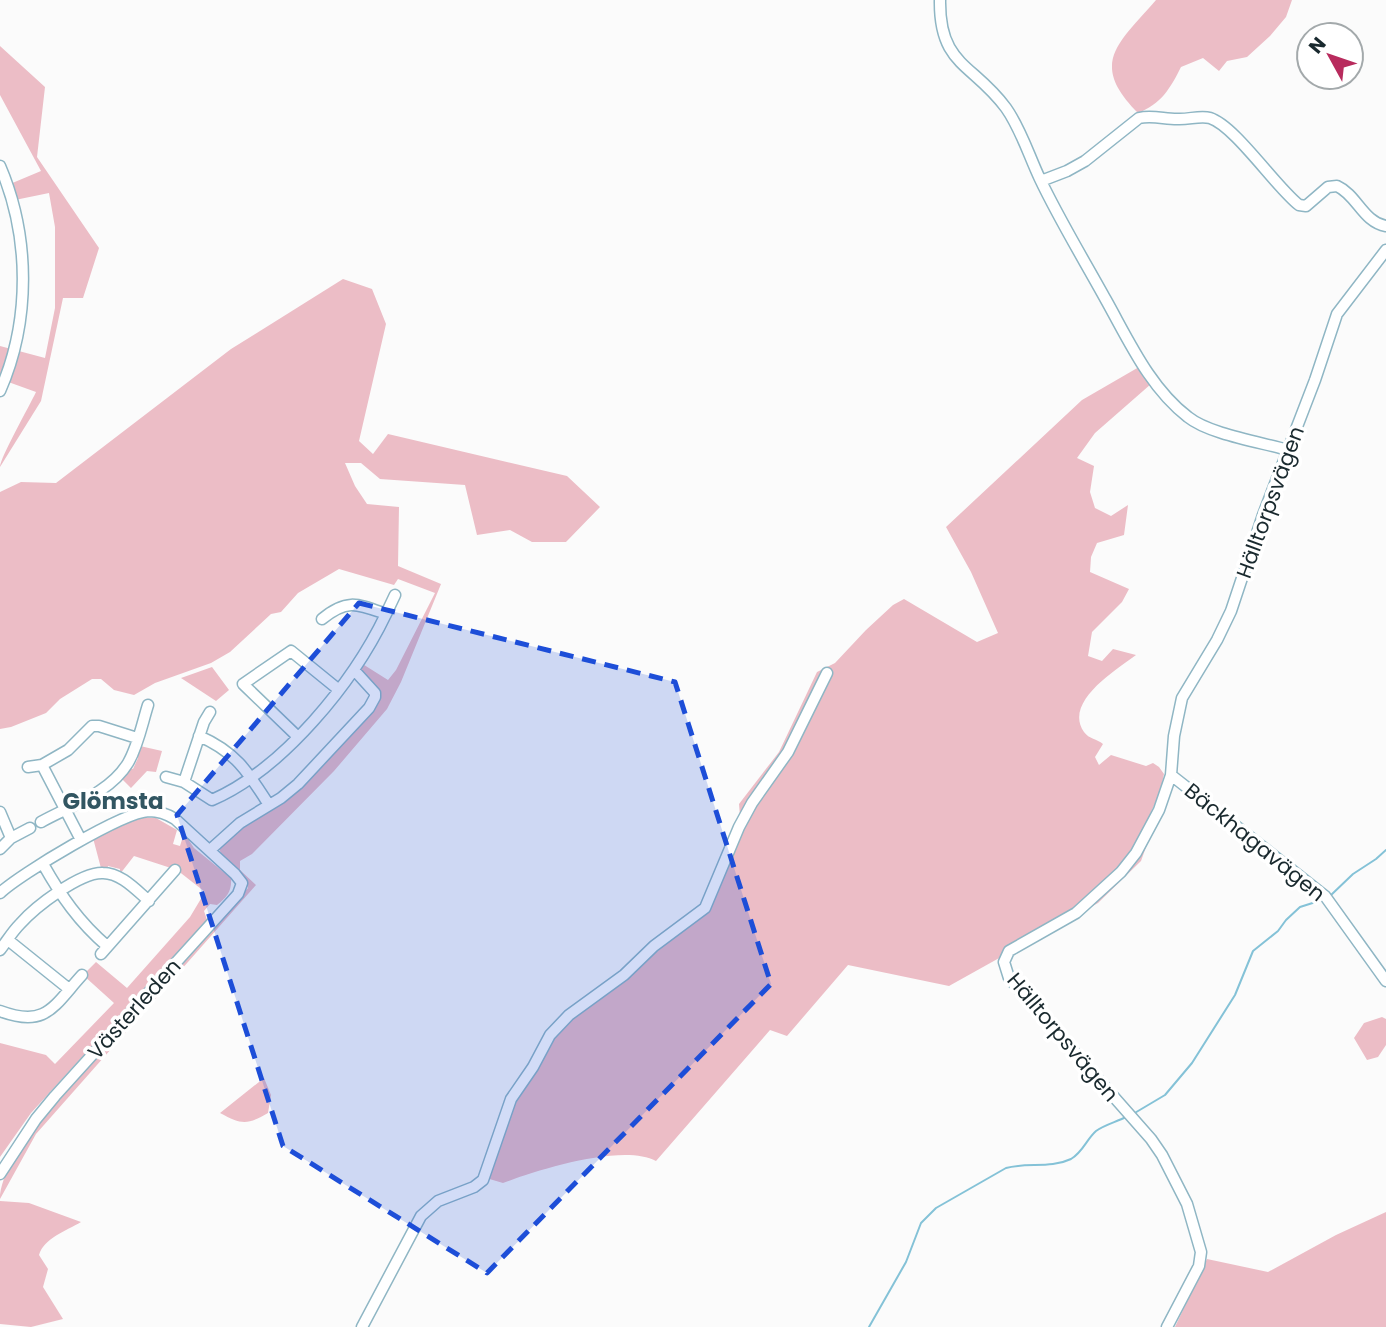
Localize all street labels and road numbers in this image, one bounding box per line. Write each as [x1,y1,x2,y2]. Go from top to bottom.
street label: Hälltorpsvägen [1229,422,1311,582]
street label: Bäckhagavägen [1179,776,1331,908]
street label: Västerleden [81,952,187,1066]
street label: Hälltorpsvägen [1001,966,1125,1108]

